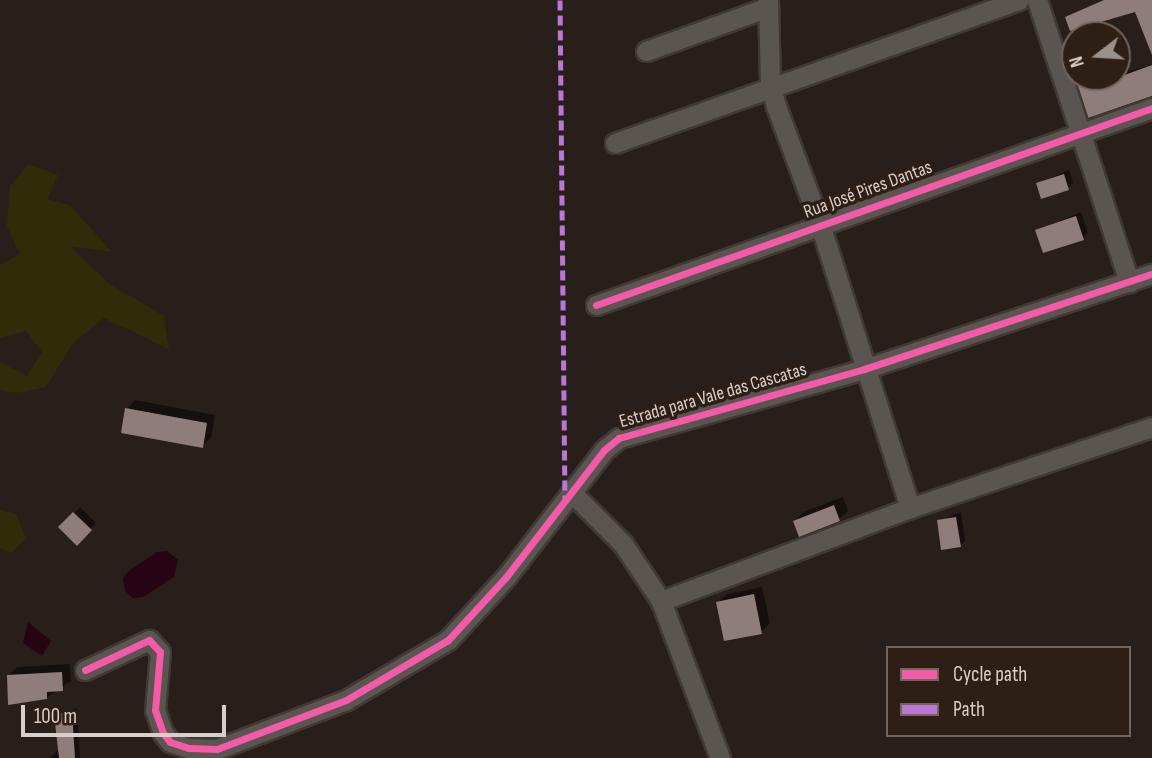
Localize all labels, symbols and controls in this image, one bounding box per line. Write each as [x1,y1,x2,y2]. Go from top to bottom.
north arrow [1061,21,1131,91]
text: N [1065,53,1090,70]
street label: Rua José Pires Dantas [801,156,935,224]
street label: Estrada para Vale das Cascatas [617,358,809,434]
legend [886,646,1131,737]
text: Cycle path [953,662,1027,687]
scale bar [24,692,229,736]
text: Path [953,697,985,722]
text: 100 m [34,704,77,729]

